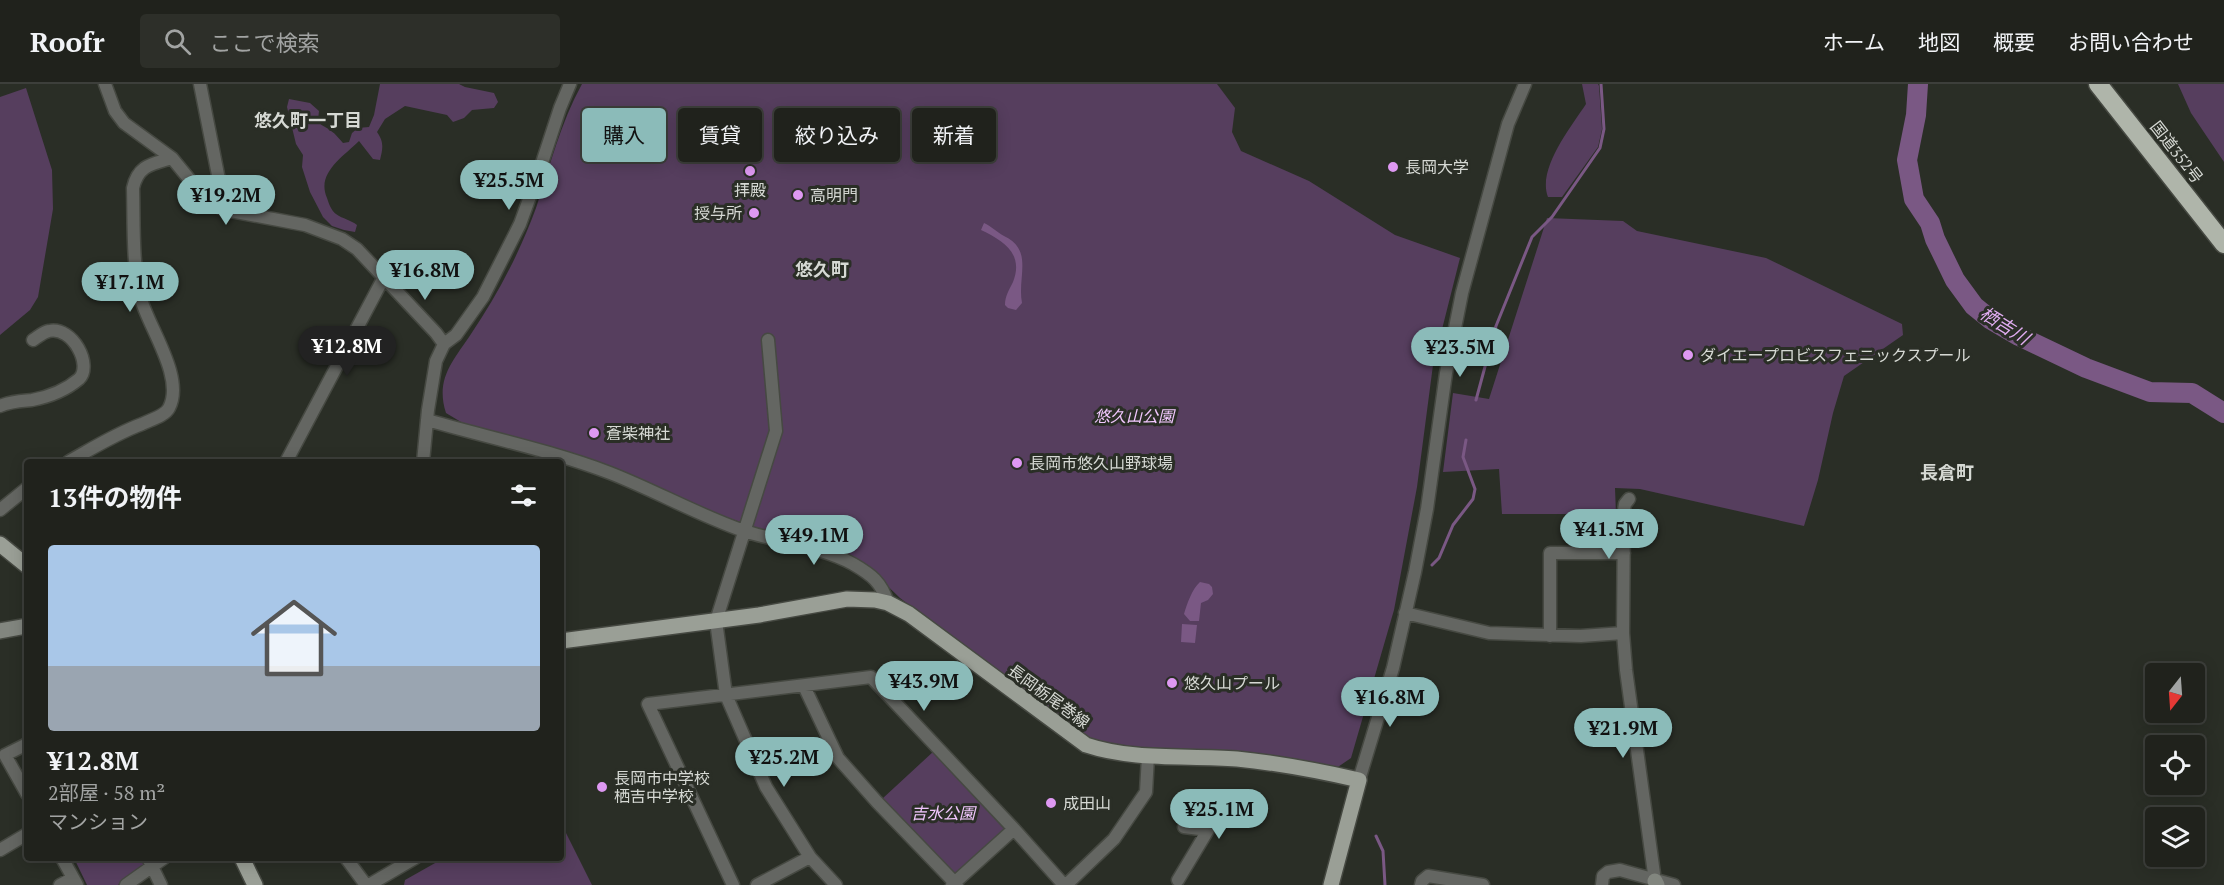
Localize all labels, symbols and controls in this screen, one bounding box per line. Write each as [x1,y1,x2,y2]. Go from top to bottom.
search box [140,14,560,68]
text: Roofr [30,23,104,60]
icon: search [161,25,194,58]
text: ここで検索 [209,28,320,57]
text: ホーム [1823,28,1885,56]
text: 地図 [1918,28,1960,56]
text: 概要 [1993,28,2035,56]
text: お問い合わせ [2068,28,2194,56]
district label: 悠久町一丁目 [254,108,362,132]
chip: 購入 [582,108,666,162]
chip: 賃貸 [678,108,762,162]
chip: 絞り込み [774,108,900,162]
chip: 新着 [912,108,996,162]
street label: 国道352号 [2146,116,2208,188]
place label: 長岡大学 [1405,156,1469,178]
pin: ¥25.5M [460,160,558,211]
marker: 長岡大学 [1386,160,1400,174]
marker: 拝殿 [743,164,757,178]
text: ¥25.5M [474,166,544,193]
pin: ¥19.2M [177,175,275,226]
place label: 拝殿 [734,179,766,201]
text: ¥19.2M [191,181,261,208]
place label: 高明門 [810,184,858,206]
marker: 高明門 [791,188,805,202]
place label: 授与所 [694,202,742,224]
marker: 授与所 [747,206,761,220]
pin: ¥16.8M [376,250,474,301]
text: ¥16.8M [390,256,460,283]
district label: 悠久町 [795,257,849,281]
pin: ¥17.1M [81,262,179,313]
text: ¥17.1M [96,268,164,295]
water label: 栖吉川 [1976,301,2036,351]
pin: ¥12.8M [298,326,396,377]
pin: ¥23.5M [1411,327,1509,378]
text: ¥12.8M [312,332,382,359]
text: ¥23.5M [1425,333,1495,360]
place label: ダイエープロビスフェニックスプール [1700,344,1970,366]
marker: ダイエープロビスフェニックスプール [1681,348,1695,362]
park label: 悠久山公園 [1094,405,1176,427]
place label: 蒼柴神社 [606,422,670,444]
marker: 蒼柴神社 [587,426,601,440]
place label: 長岡市悠久山野球場 [1029,452,1173,474]
marker: 長岡市悠久山野球場 [1010,456,1024,470]
district label: 長倉町 [1920,460,1974,484]
icon: filters [507,479,540,512]
text: 13件の物件 [48,480,181,514]
pin: ¥41.5M [1560,509,1658,560]
pin: ¥49.1M [765,515,863,566]
text: ¥41.5M [1574,515,1644,542]
text: ¥49.1M [779,521,849,548]
icon: home [240,584,348,692]
street label: 長岡栃尾巻線 [1004,659,1094,733]
pin: ¥43.9M [875,661,973,712]
north arrow [2145,663,2205,723]
map controls [2145,663,2205,867]
text: ¥43.9M [889,667,959,694]
place label: 悠久山プール [1184,672,1280,694]
marker: 悠久山プール [1165,676,1179,690]
pin: ¥16.8M [1341,677,1439,728]
text: ¥16.8M [1355,683,1425,710]
pin: ¥21.9M [1574,708,1672,759]
text: ¥21.9M [1588,714,1658,741]
button: locate [2145,735,2205,795]
pin: ¥25.2M [735,737,833,788]
text: ¥12.8M [48,743,139,777]
text: ¥25.2M [749,743,819,770]
place label: 長岡市中学校 栖吉中学校 [614,767,710,807]
text: 2部屋 · 58 m² [48,779,165,806]
marker: 長岡市中学校 栖吉中学校 [595,780,609,794]
pin: ¥25.1M [1170,789,1268,840]
place label: 成田山 [1063,792,1111,814]
text: ¥25.1M [1184,795,1254,822]
marker: 成田山 [1044,796,1058,810]
park label: 吉水公園 [911,802,977,824]
button: layers [2145,807,2205,867]
text: マンション [48,808,148,835]

